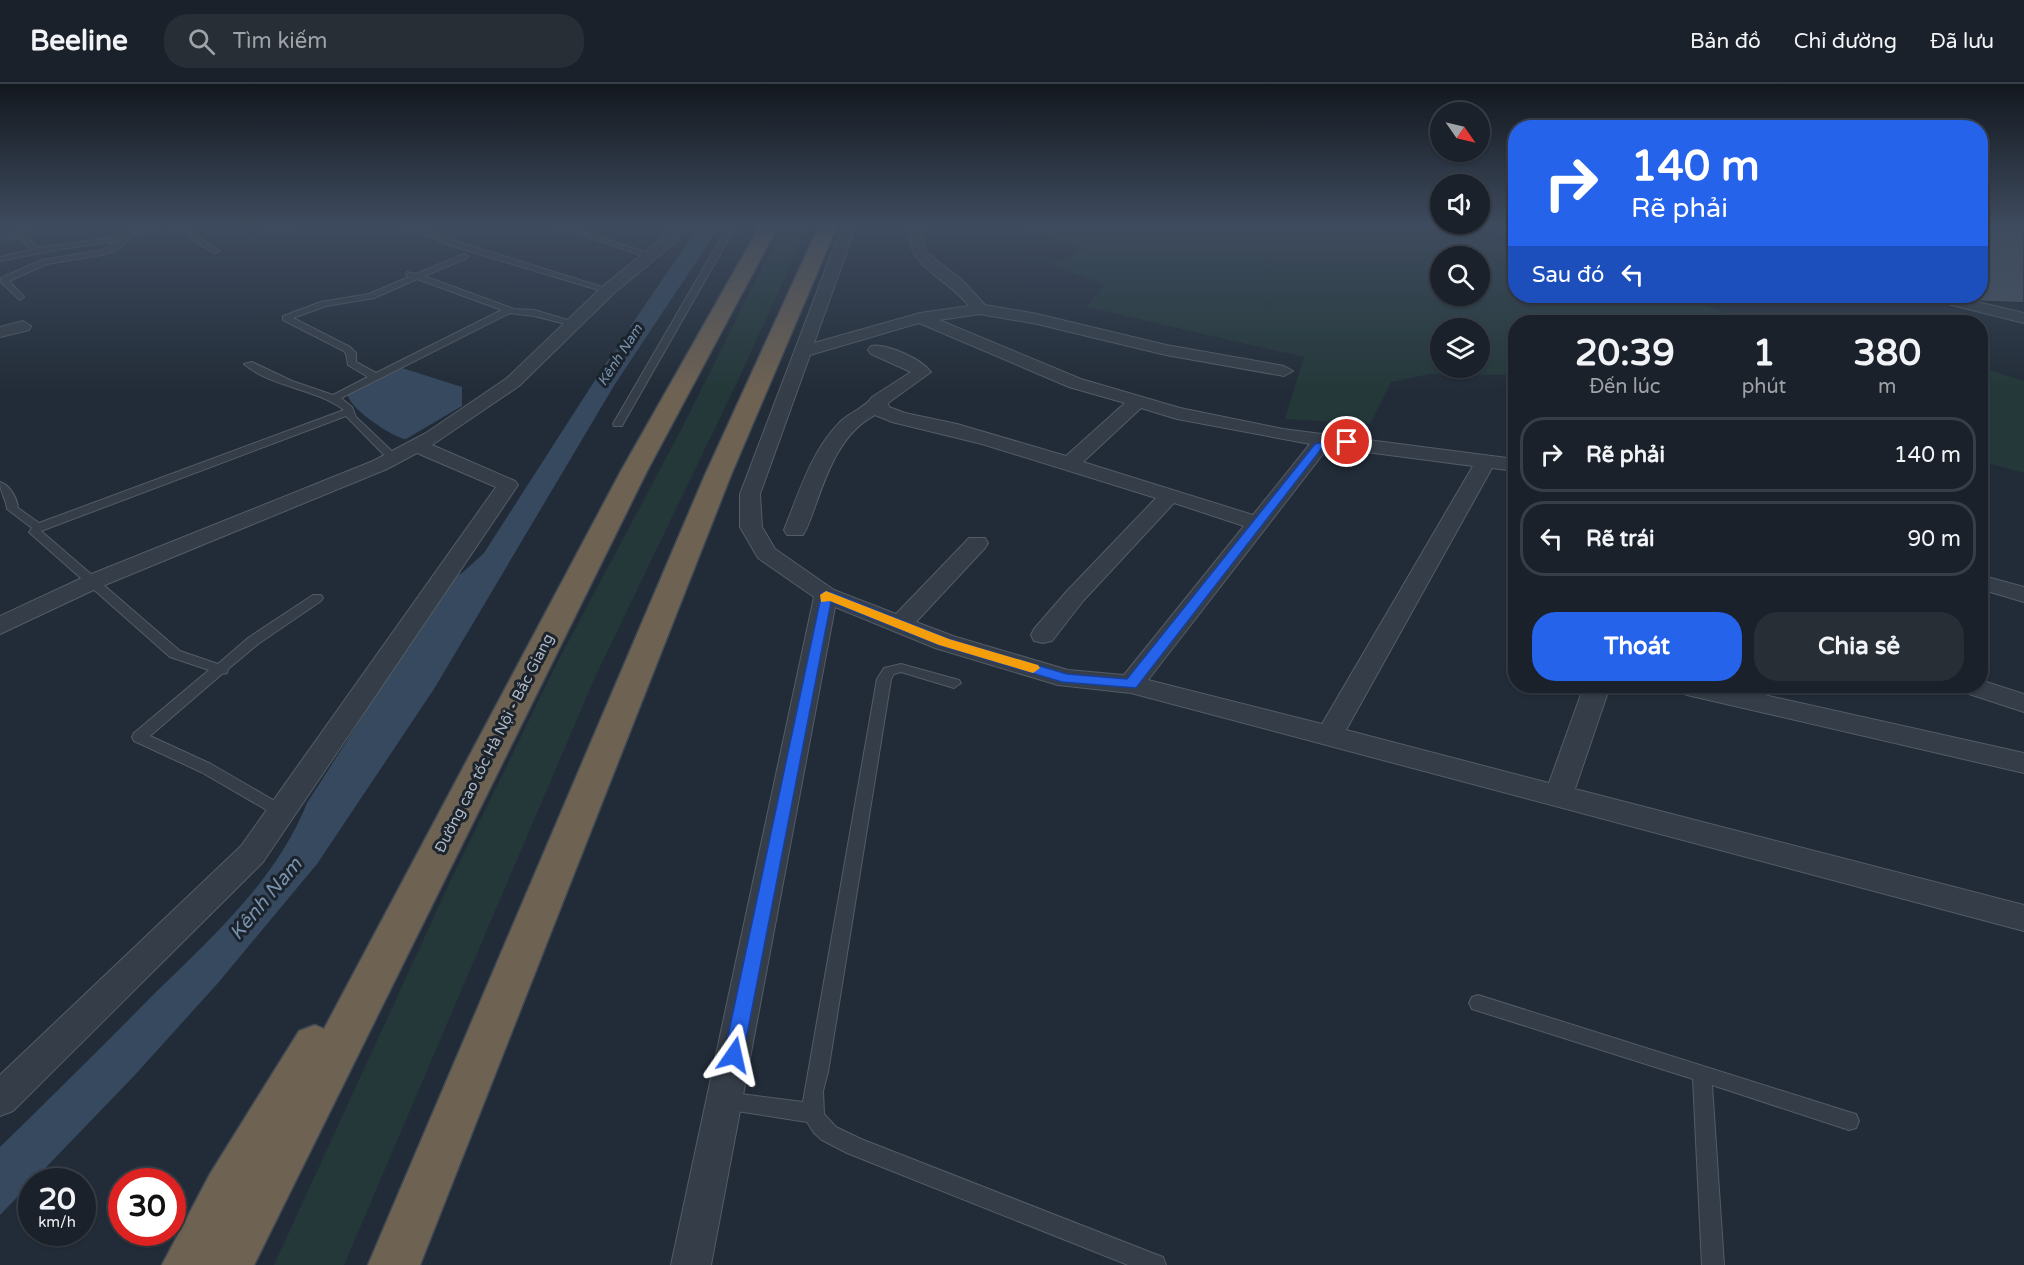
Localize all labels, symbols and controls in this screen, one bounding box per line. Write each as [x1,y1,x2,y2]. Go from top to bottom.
search box [164,14,584,68]
text: Beeline [30,24,128,58]
icon: search [185,25,218,58]
text: Tìm kiếm [233,28,328,54]
text: Bản đồ [1690,29,1761,54]
text: Chỉ đường [1794,29,1897,54]
text: Đã lưu [1930,29,1994,54]
north arrow [1430,102,1490,162]
map controls [1430,102,1490,378]
text: 140 m [1631,141,1760,192]
icon: right [1532,144,1610,222]
button: sound [1430,174,1490,234]
text: Rẽ phải [1631,192,1728,225]
button: search [1430,246,1490,306]
icon: left [1616,258,1649,291]
text: Sau đó [1532,262,1604,288]
button: layers [1430,318,1490,378]
water label: Kênh Nam [594,320,647,389]
text: 20:39 [1575,332,1675,375]
text: 1 [1753,332,1775,375]
text: 380 [1853,332,1921,375]
text: Đến lúc [1589,375,1660,399]
text: phút [1742,375,1786,399]
text: m [1878,375,1896,399]
pin [1321,416,1372,467]
icon: arrive [1330,425,1363,458]
icon: right [1535,438,1568,471]
text: Rẽ phải [1586,442,1665,468]
text: 140 m [1894,442,1961,468]
icon: left [1535,522,1568,555]
text: Rẽ trái [1586,526,1655,552]
text: 90 m [1907,526,1961,552]
button: Thoát [1532,612,1742,681]
button: Chia sẻ [1754,612,1964,681]
street label: Đường cao tốc Hà Nội - Bắc Giang [431,631,557,855]
water label: Kênh Nam [225,853,308,945]
position arrow [702,1023,766,1087]
speed limit sign: 30 [108,1168,186,1246]
text: 20 [38,1181,76,1218]
text: km/h [38,1213,76,1231]

